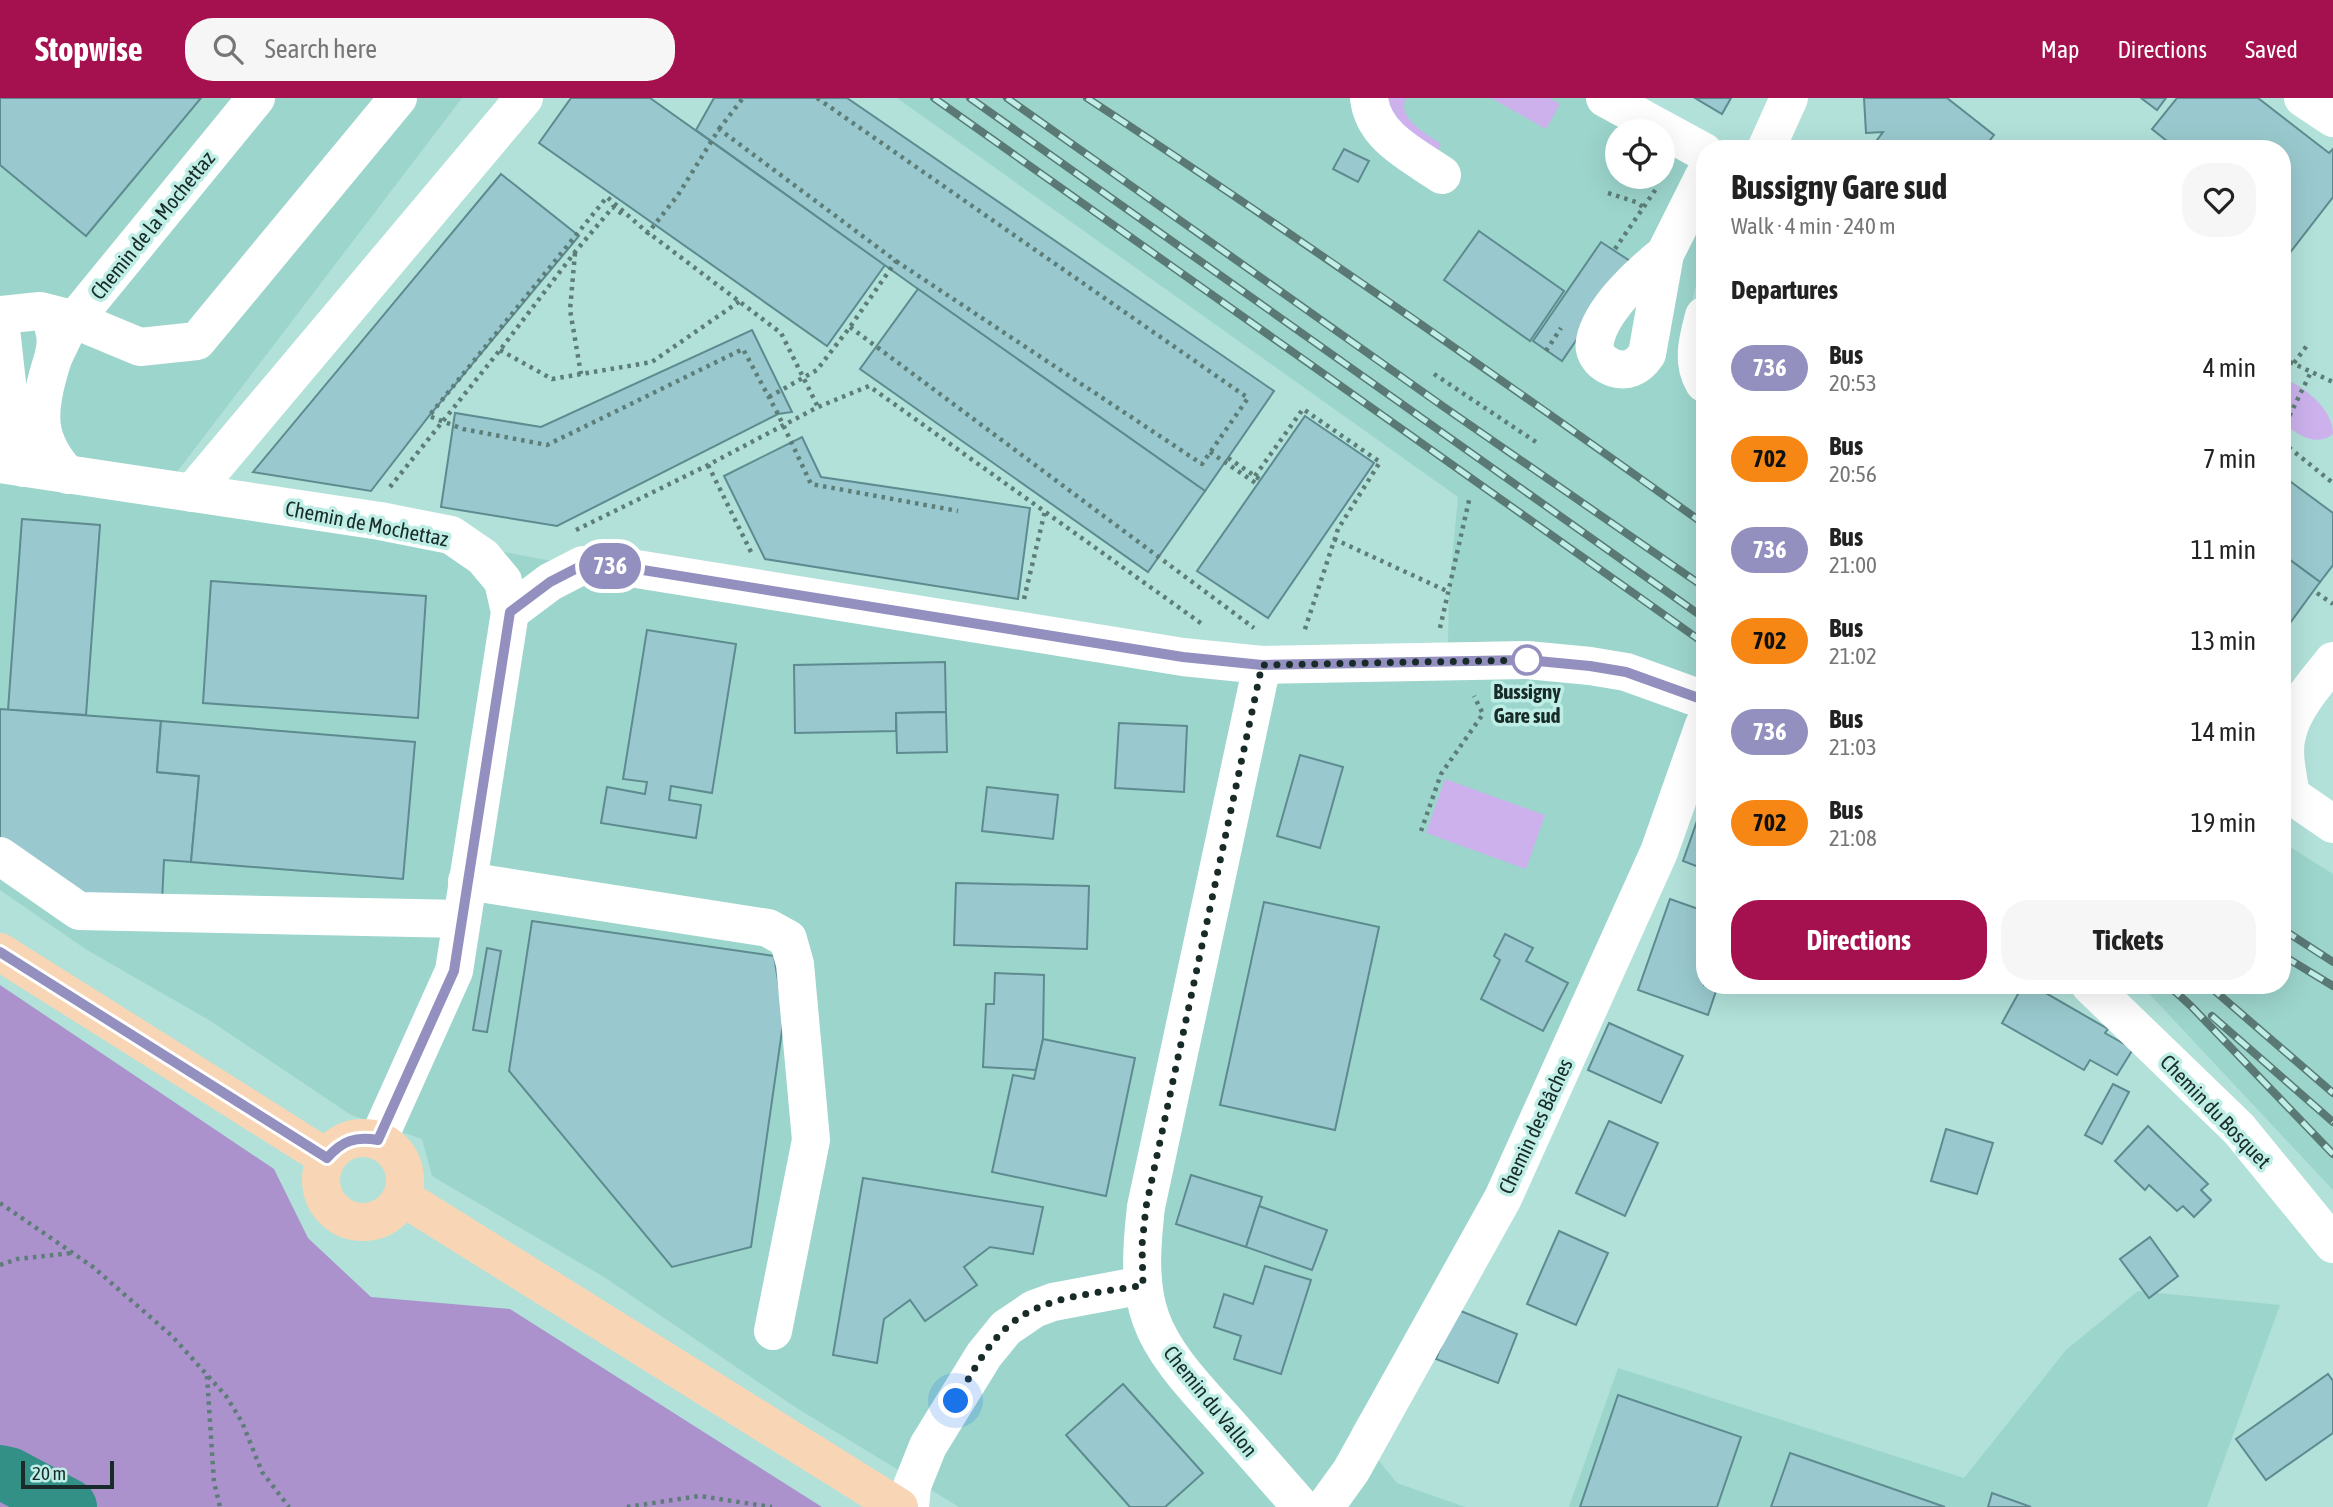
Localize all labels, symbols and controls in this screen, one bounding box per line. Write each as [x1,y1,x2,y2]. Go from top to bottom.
search box [185,18,675,81]
text: Stopwise [35,30,143,68]
icon: search [209,30,247,68]
text: Search here [265,34,377,64]
text: Map [2041,36,2079,63]
text: Directions [2117,36,2207,63]
text: Saved [2245,36,2298,63]
map controls [1605,119,1675,189]
button: locate [1605,119,1675,189]
street label: Chemin de la Mochettaz [85,146,219,304]
button: heart [2182,163,2256,237]
text: Bussigny Gare sud [1731,168,1947,206]
text: Walk · 4 min · 240 m [1731,213,1895,239]
text: Departures [1731,275,1838,305]
text: Bus [1829,340,1863,370]
text: 4 min [2203,353,2256,383]
text: 736 [1753,354,1786,381]
text: 20:53 [1829,370,1877,396]
text: Bus [1829,431,1863,461]
text: 7 min [2203,444,2256,474]
text: 702 [1753,445,1786,472]
text: 20:56 [1829,461,1877,487]
street label: Chemin de Mochettaz [284,495,451,551]
text: Bus [1829,522,1863,552]
text: 11 min [2191,535,2256,565]
text: 736 [1753,536,1786,563]
line badge: 736 [570,543,650,589]
text: 736 [593,552,627,579]
text: 21:00 [1829,552,1877,578]
text: Bus [1829,613,1863,643]
text: 13 min [2191,626,2256,656]
text: 702 [1753,627,1786,654]
text: 21:02 [1829,643,1877,669]
marker: Bussigny Gare sud [1512,645,1542,675]
place label: Bussigny Gare sud [1493,679,1561,727]
text: Bus [1829,704,1863,734]
text: 14 min [2191,717,2256,747]
text: 736 [1753,718,1786,745]
text: 21:03 [1829,734,1877,760]
text: Bus [1829,795,1863,825]
text: 19 min [2191,808,2256,838]
text: 702 [1753,809,1786,836]
text: 21:08 [1829,825,1877,851]
button: Directions [1731,900,1987,980]
button: Tickets [2001,900,2256,980]
street label: Chemin du Bosquet [2156,1049,2276,1173]
street label: Chemin des Bâches [1493,1054,1577,1198]
street label: Chemin du Vallon [1159,1341,1263,1461]
your location [938,1383,973,1418]
scale bar [21,1458,114,1490]
text: 20 m [32,1462,66,1484]

